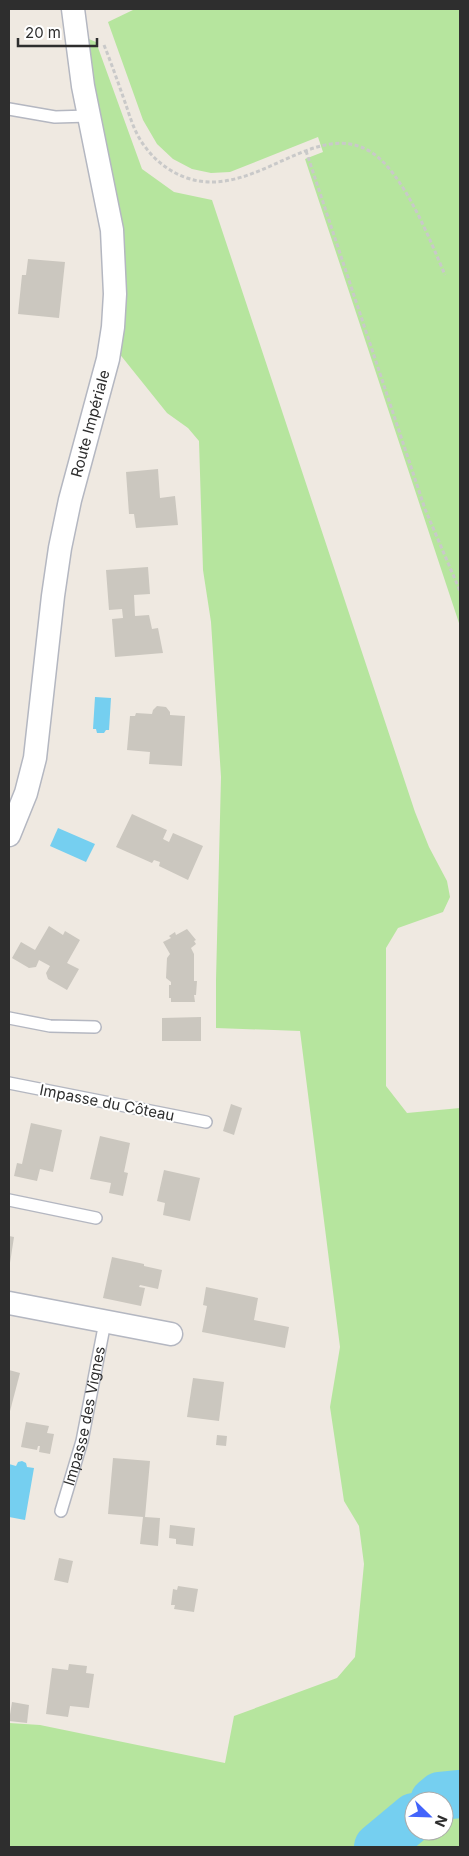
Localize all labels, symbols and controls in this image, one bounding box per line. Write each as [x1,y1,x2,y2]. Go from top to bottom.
scale bar [18,15,96,47]
text: 20 m [25,23,61,42]
street label: Route Impériale [67,368,114,479]
street label: Impasse du Côteau [38,1080,176,1125]
street label: Impasse des Vignes [59,1345,109,1488]
north arrow [404,1791,454,1841]
text: N [432,1813,451,1830]

